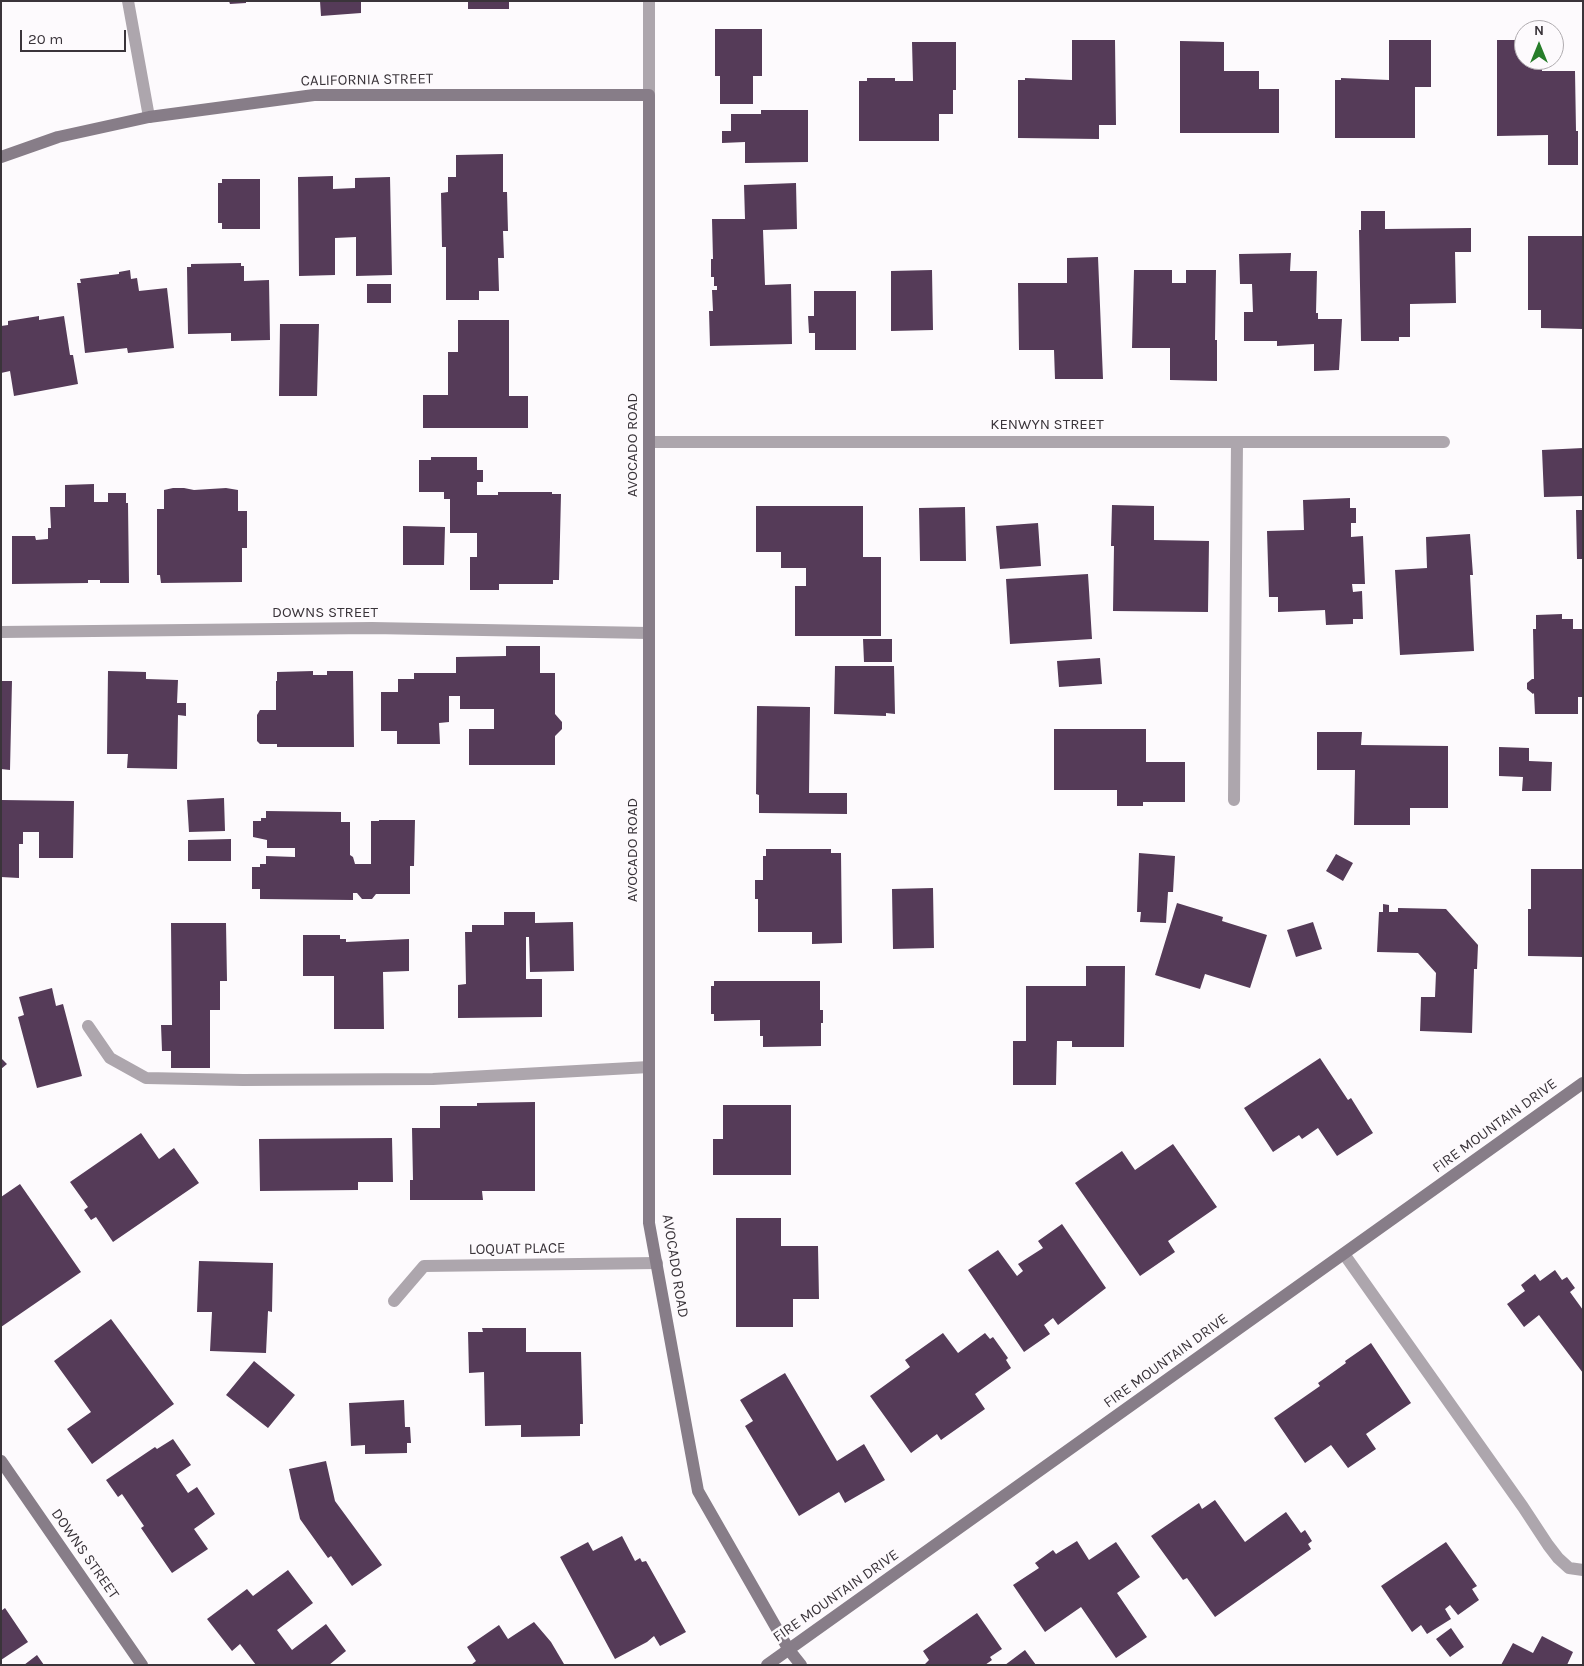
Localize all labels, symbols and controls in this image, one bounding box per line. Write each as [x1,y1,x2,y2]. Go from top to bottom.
scale bar [22,20,129,52]
north arrow [1514,20,1564,70]
text: N [1534,22,1544,39]
text: 20 m [28,30,63,48]
street label: CALIFORNIA STREET [301,70,433,90]
street label: AVOCADO ROAD [624,393,642,497]
street label: KENWYN STREET [990,416,1104,434]
street label: DOWNS STREET [272,604,378,622]
street label: AVOCADO ROAD [624,798,642,902]
street label: FIRE MOUNTAIN DRIVE [1429,1075,1561,1177]
street label: AVOCADO ROAD [658,1213,692,1319]
street label: LOQUAT PLACE [468,1239,566,1259]
street label: FIRE MOUNTAIN DRIVE [1100,1310,1232,1412]
street label: DOWNS STREET [47,1505,123,1603]
street label: FIRE MOUNTAIN DRIVE [770,1546,902,1646]

